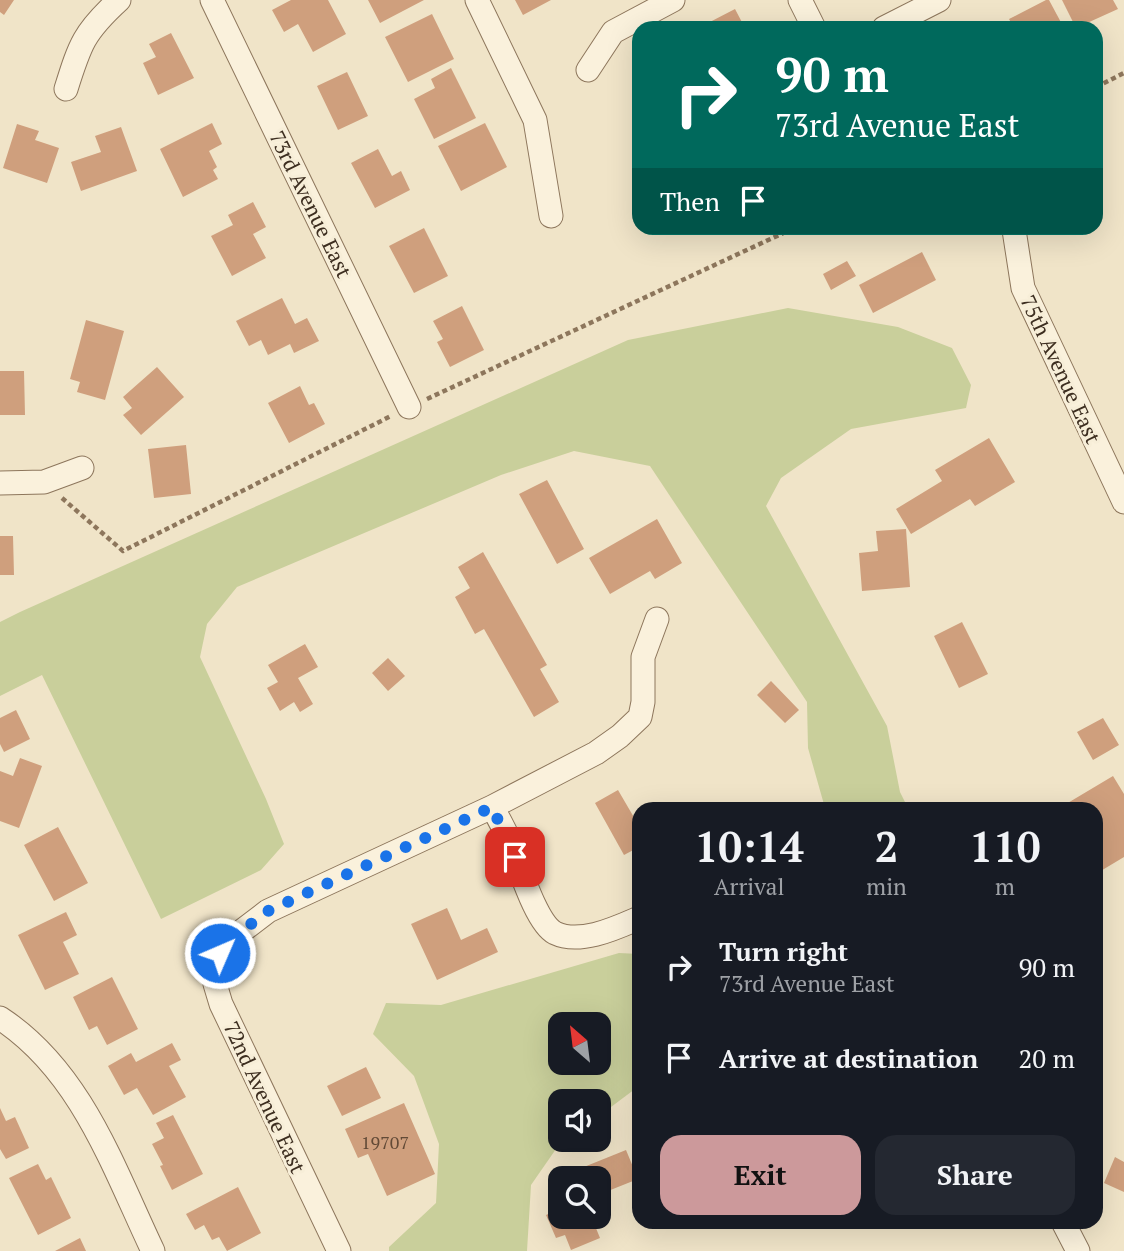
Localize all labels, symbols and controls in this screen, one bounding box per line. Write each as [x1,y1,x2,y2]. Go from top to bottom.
text: 90 m [775,41,889,106]
icon: right [660,49,751,140]
text: 73rd Avenue East [775,104,1019,146]
street label: 73rd Avenue East [263,126,359,282]
icon: arrive [734,182,772,220]
text: Then [660,184,720,218]
street label: 75th Avenue East [1014,290,1108,448]
text: 10:14 [695,818,804,874]
text: 2 [875,818,898,874]
text: 110 [969,818,1040,874]
pin [485,827,545,887]
icon: arrive [496,838,534,876]
text: Arrival [714,871,784,902]
text: min [866,871,907,902]
text: m [995,871,1015,902]
position arrow [183,916,257,990]
text: Turn right [719,934,848,968]
icon: right [660,948,698,986]
text: 90 m [1019,950,1075,984]
text: 73rd Avenue East [719,968,895,999]
north arrow [548,1012,611,1074]
map controls [548,1012,611,1229]
street label: 72nd Avenue East [217,1016,313,1178]
icon: arrive [660,1039,698,1077]
text: Arrive at destination [719,1041,978,1075]
text: 20 m [1019,1041,1075,1075]
button: sound [548,1089,611,1152]
house number: 19707 [361,1130,409,1154]
button: Exit [660,1135,861,1215]
button: Share [875,1135,1075,1215]
button: search [548,1166,611,1229]

